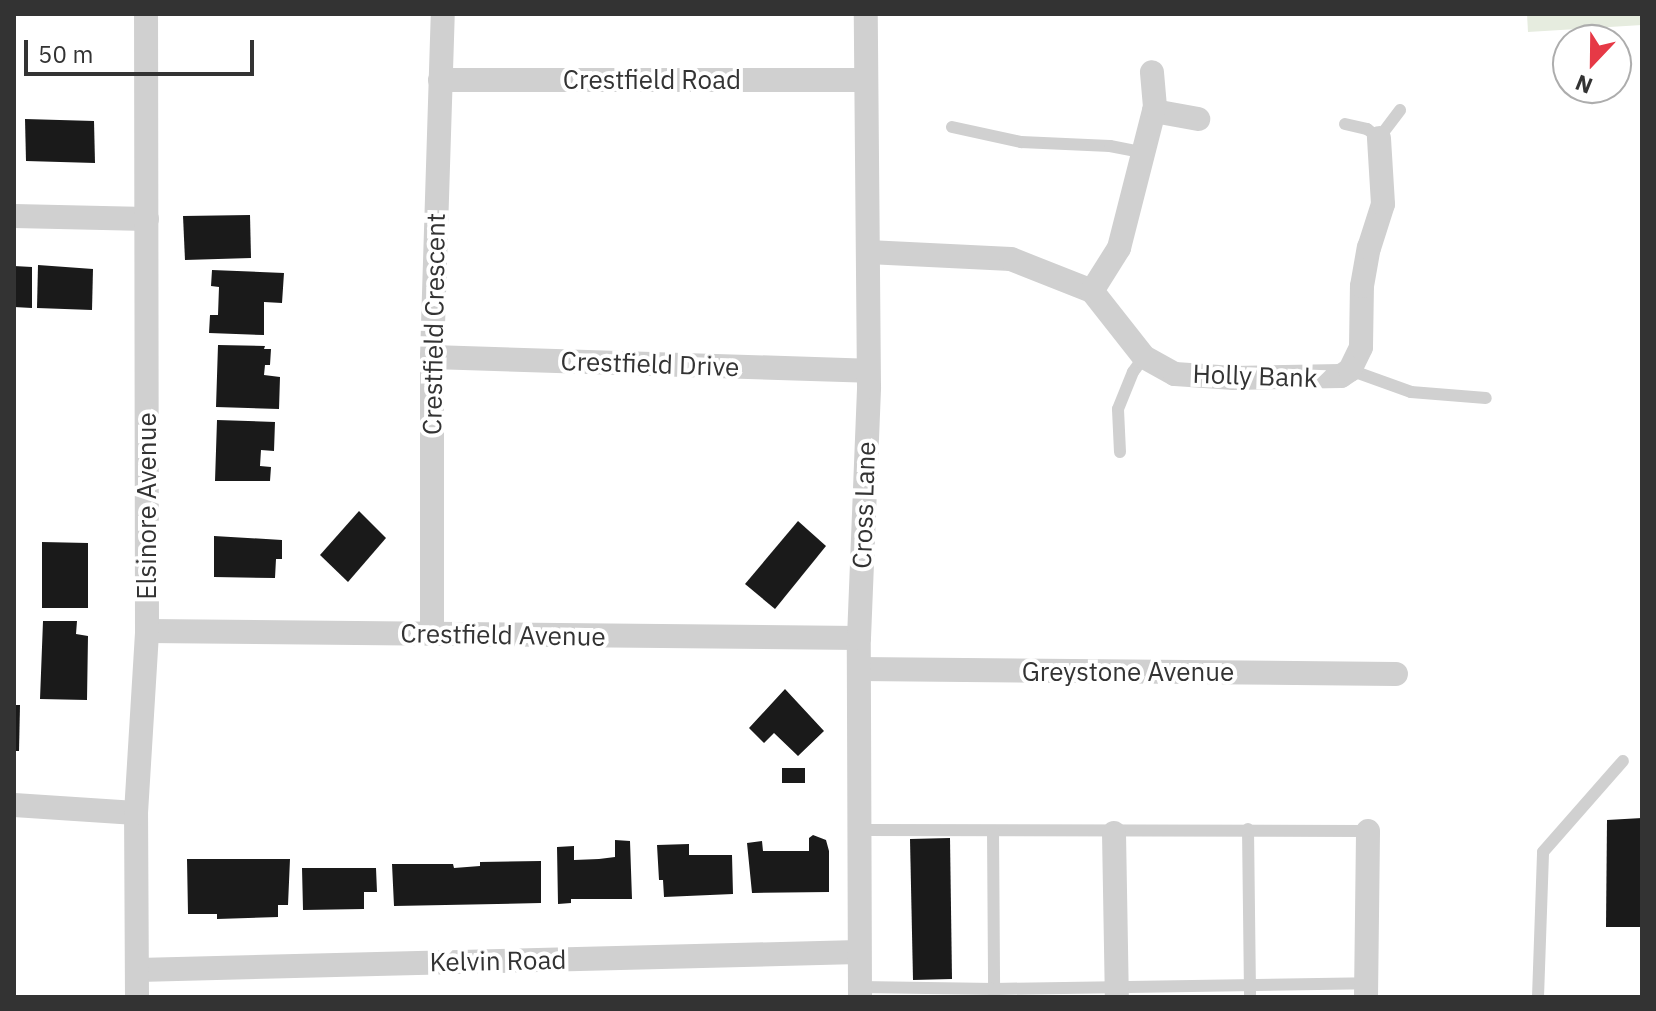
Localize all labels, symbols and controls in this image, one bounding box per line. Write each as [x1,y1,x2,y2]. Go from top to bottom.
scale bar [28,24,258,74]
north arrow [1552,24,1632,104]
text: 50 m [38,38,93,70]
street label: Crestfield Road [563,64,741,96]
text: N [1571,68,1596,101]
street label: Crestfield Crescent [416,213,452,435]
street label: Crestfield Drive [560,345,740,383]
street label: Holly Bank [1192,358,1318,394]
street label: Elsinore Avenue [131,412,163,600]
street label: Cross Lane [846,441,882,569]
street label: Crestfield Avenue [400,618,606,652]
street label: Greystone Avenue [1022,656,1234,688]
street label: Kelvin Road [429,944,567,978]

